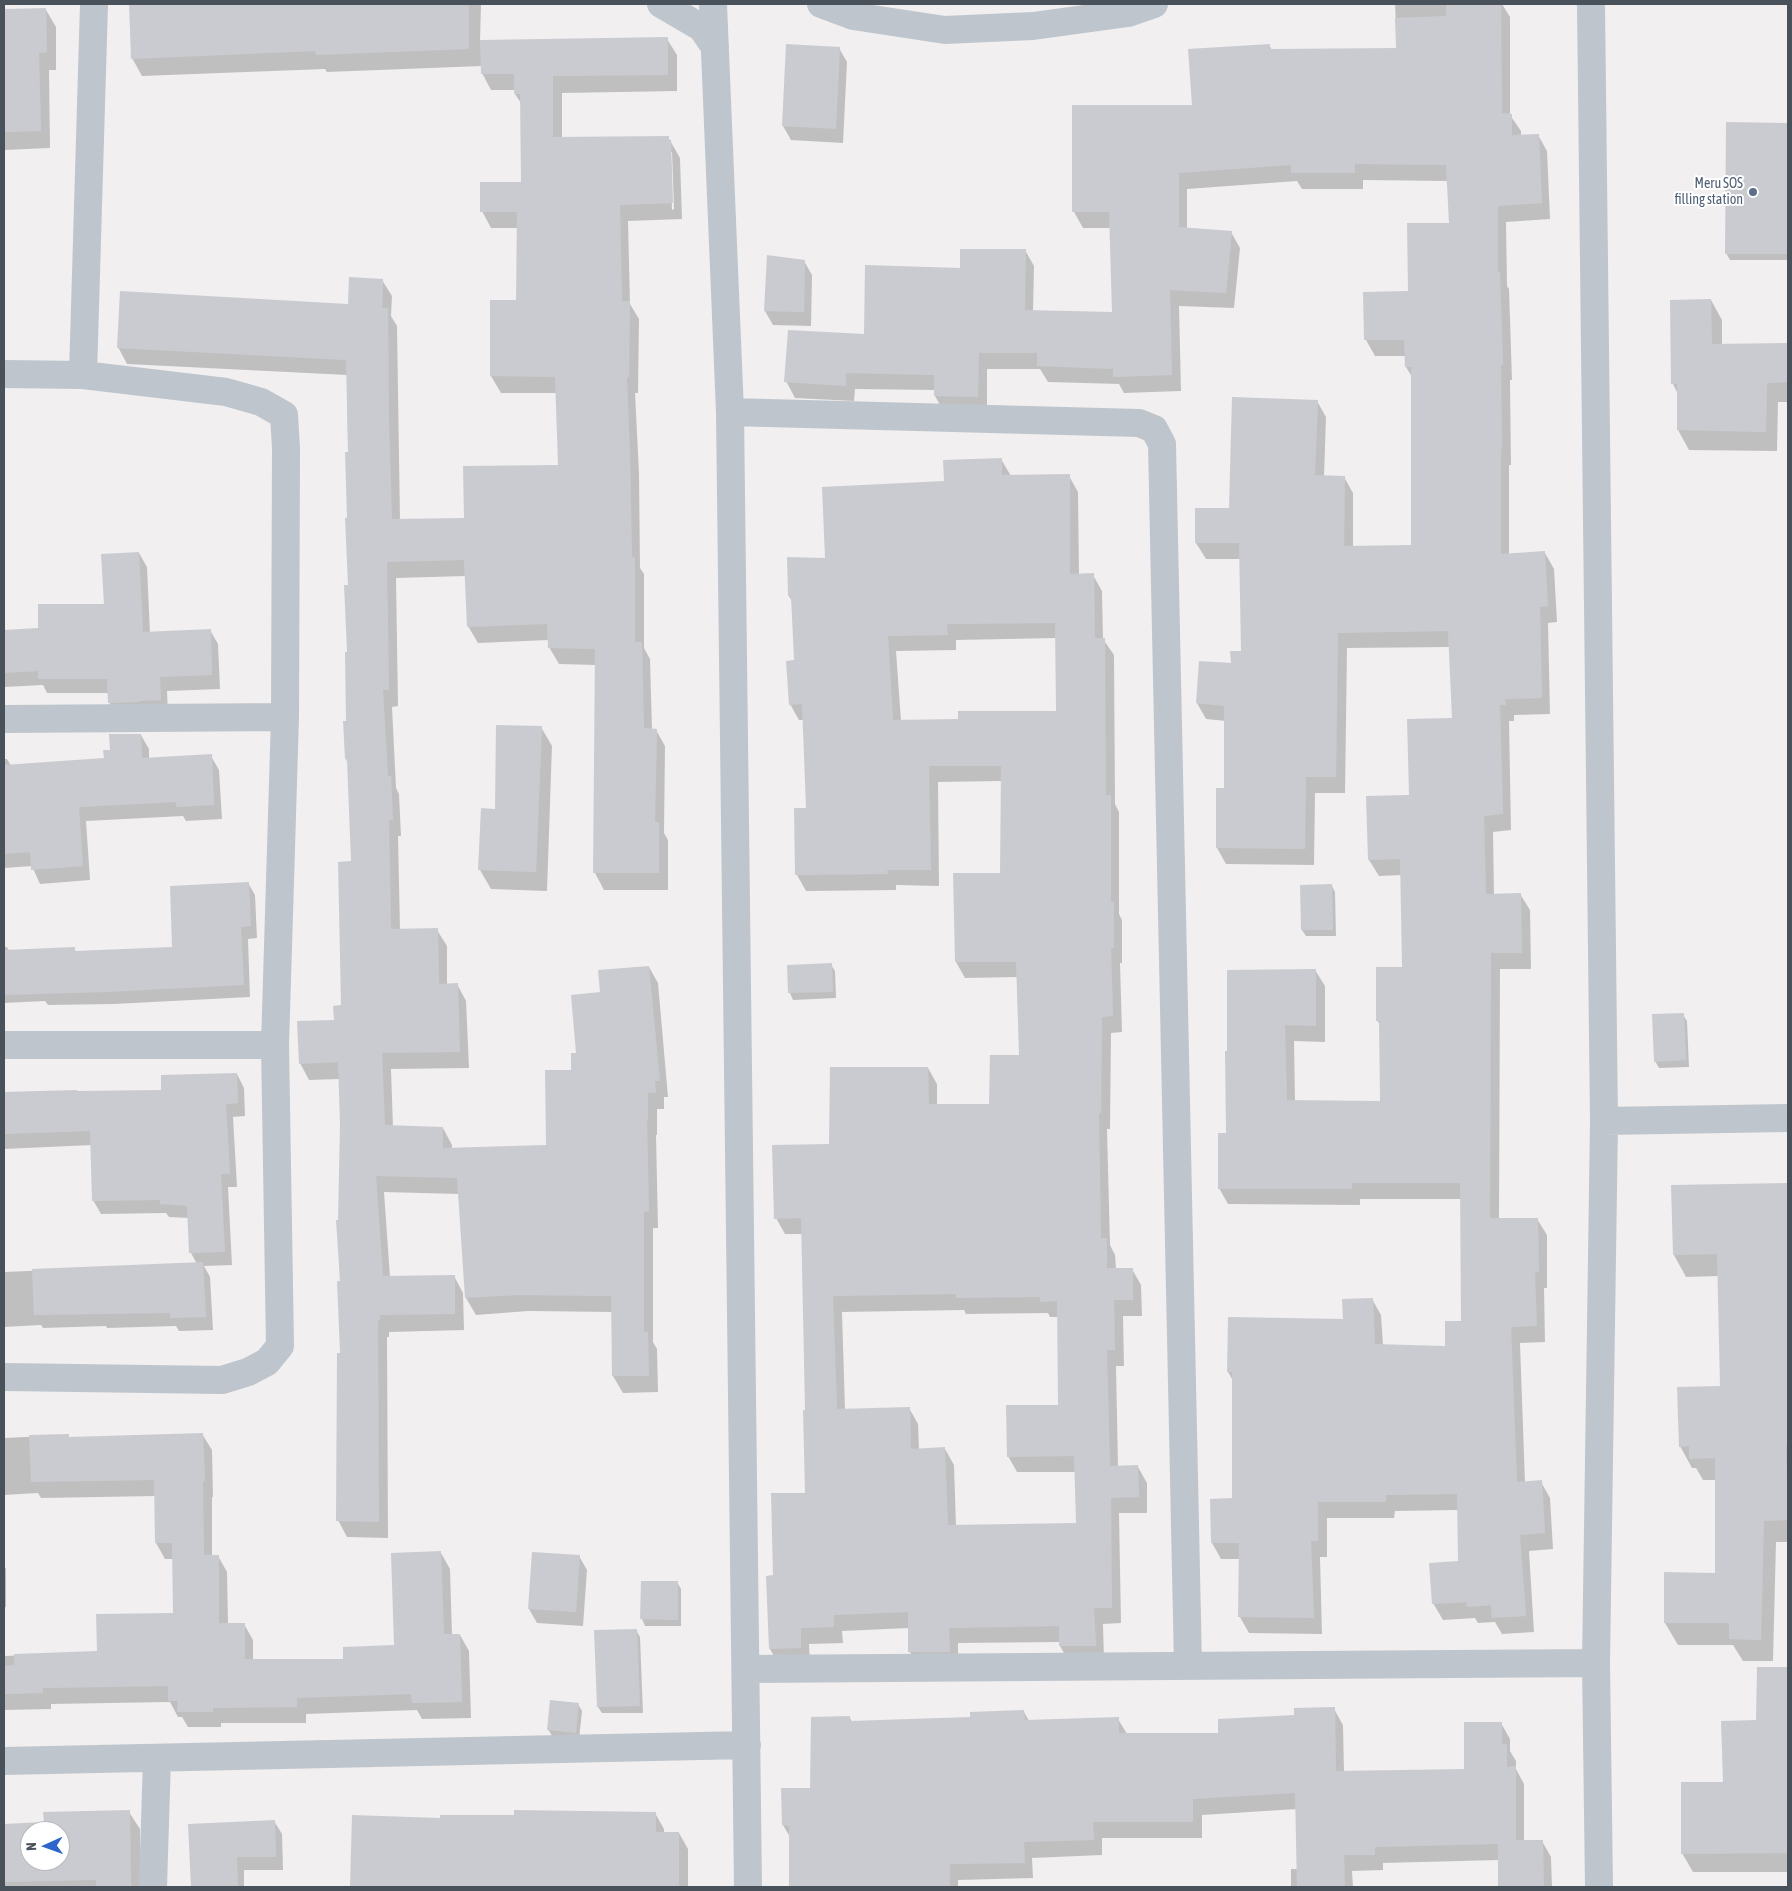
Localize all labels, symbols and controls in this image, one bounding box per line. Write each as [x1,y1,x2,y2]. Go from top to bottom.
place label: Meru SOS filling station [1674,176,1743,208]
marker: Meru SOS filling station [1747,186,1759,198]
north arrow [20,1821,70,1871]
text: N [23,1842,39,1851]

